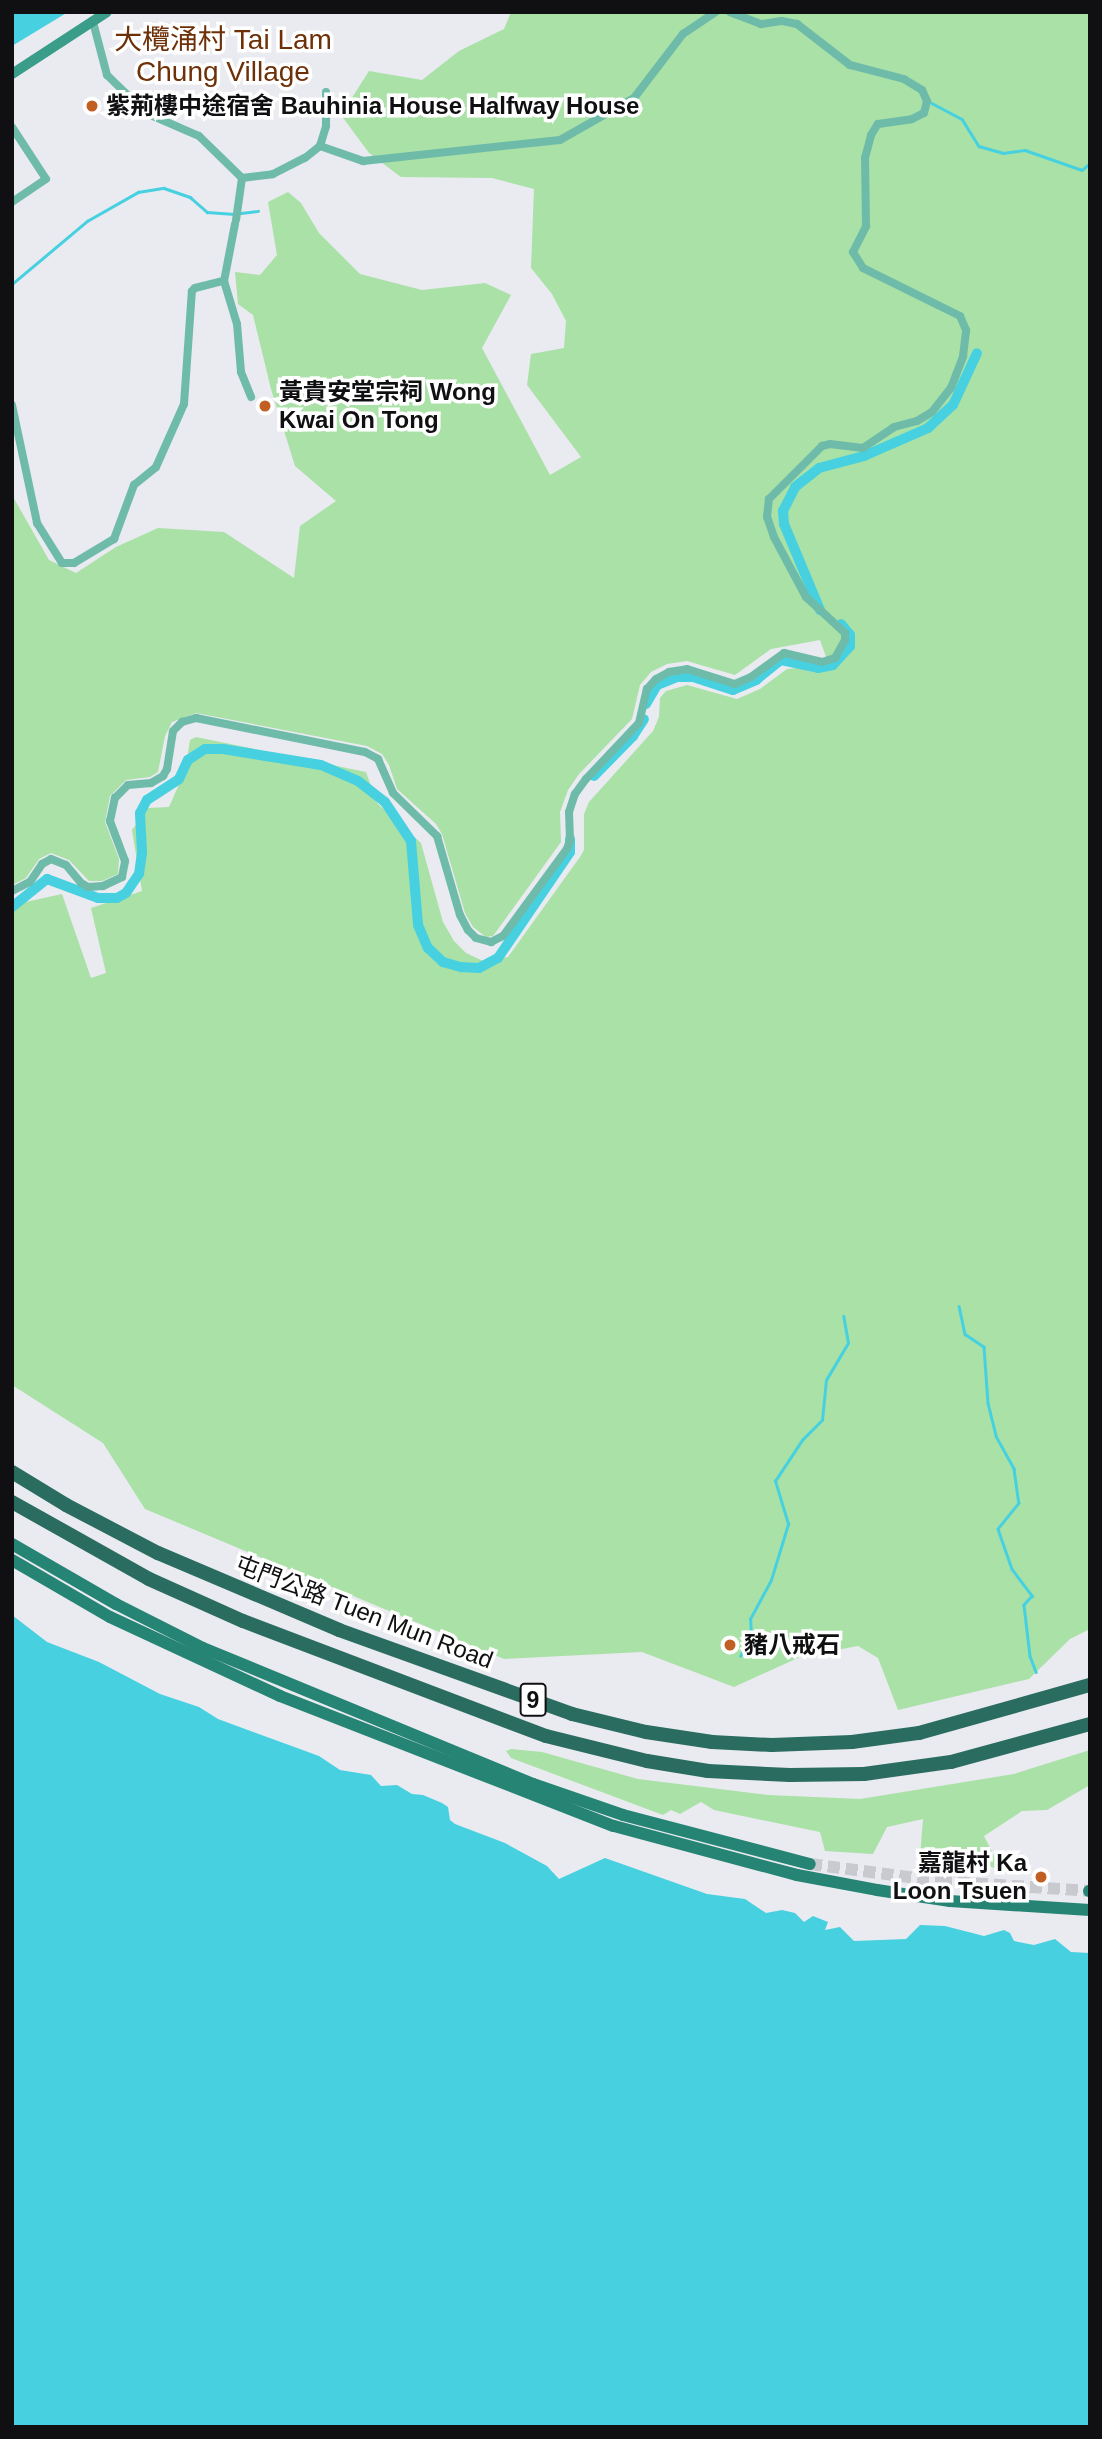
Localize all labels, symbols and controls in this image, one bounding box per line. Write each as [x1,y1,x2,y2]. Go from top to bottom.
district label: 大欖涌村 Tai Lam Chung Village [114,23,332,89]
place label: 紫荊樓中途宿舍 Bauhinia House Halfway House [106,92,639,120]
marker: 紫荊樓中途宿舍 Bauhinia House Halfway House [84,98,100,114]
place label: 黃貴安堂宗祠 Wong Kwai On Tong [279,378,496,434]
marker: 黃貴安堂宗祠 Wong Kwai On Tong [257,398,273,414]
street label: 屯門公路 Tuen Mun Road [231,1549,497,1675]
place label: 豬八戒石 [744,1631,840,1659]
marker: 豬八戒石 [722,1637,738,1653]
road number: 9 [519,1680,547,1720]
place label: 嘉龍村 Ka Loon Tsuen [893,1849,1027,1905]
marker: 嘉龍村 Ka Loon Tsuen [1033,1869,1049,1885]

